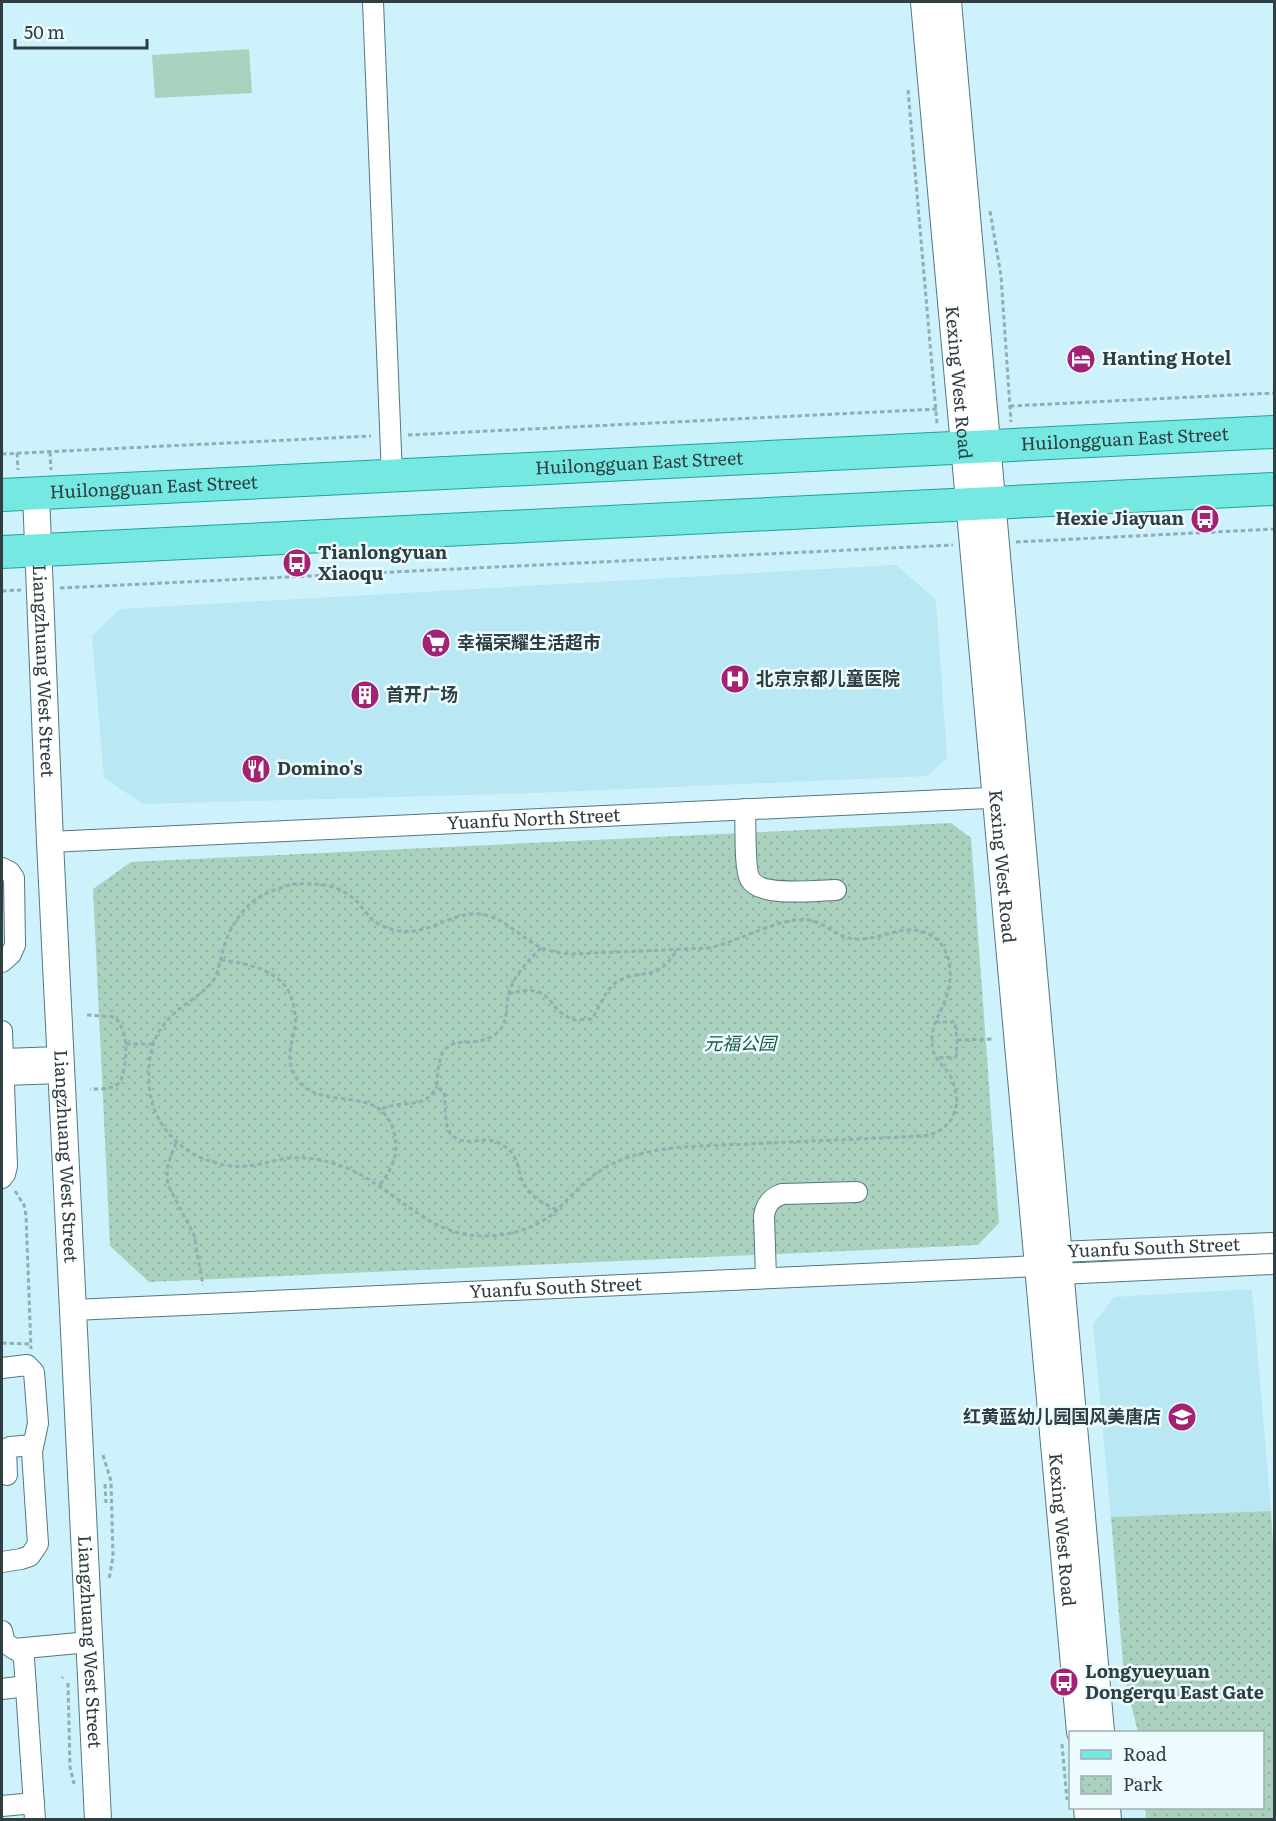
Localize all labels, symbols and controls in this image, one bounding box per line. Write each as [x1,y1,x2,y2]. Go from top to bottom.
scale bar [15,12,147,50]
text: 50 m [24,18,65,45]
street label: Kexing West Road [939,304,980,460]
hotel icon: Hanting Hotel [1065,343,1097,375]
place label: Hanting Hotel [1102,344,1232,371]
street label: Huilongguan East Street [1020,419,1230,457]
street label: Huilongguan East Street [534,443,745,481]
street label: Huilongguan East Street [49,467,259,505]
bus stop icon: Hexie Jiayuan [1189,503,1221,535]
place label: Hexie Jiayuan [1056,504,1184,531]
place label: Tianlongyuan Xiaoqu [318,538,448,586]
bus stop icon: Tianlongyuan Xiaoqu [281,547,313,579]
street label: Liangzhuang West Street [27,564,62,779]
supermarket icon: 幸福荣耀生活超市 [420,627,452,659]
place label: 幸福荣耀生活超市 [457,628,601,655]
hospital icon: 北京京都儿童医院 [719,663,751,695]
place label: 北京京都儿童医院 [756,664,900,691]
building icon: 首开广场 [349,679,381,711]
place label: 首开广场 [386,680,458,707]
restaurant icon: Domino's [240,753,272,785]
place label: Domino's [277,754,363,781]
street label: Kexing West Road [983,788,1024,944]
street label: Yuanfu North Street [446,800,622,835]
park label: 元福公园 [704,1029,779,1056]
street label: Liangzhuang West Street [48,1049,86,1264]
street label: Yuanfu South Street [1067,1229,1241,1264]
street label: Yuanfu South Street [468,1269,643,1304]
school or university icon: 红黄蓝幼儿园国风美唐店 [1166,1401,1198,1433]
place label: 红黄蓝幼儿园国风美唐店 [963,1402,1161,1429]
street label: Kexing West Road [1043,1452,1084,1608]
street label: Liangzhuang West Street [72,1535,109,1750]
place label: Longyueyuan Dongerqu East Gate [1085,1657,1264,1705]
bus stop icon: Longyueyuan Dongerqu East Gate [1048,1666,1080,1698]
legend [1069,1731,1264,1809]
text: Road [1123,1740,1167,1767]
text: Park [1123,1770,1164,1797]

